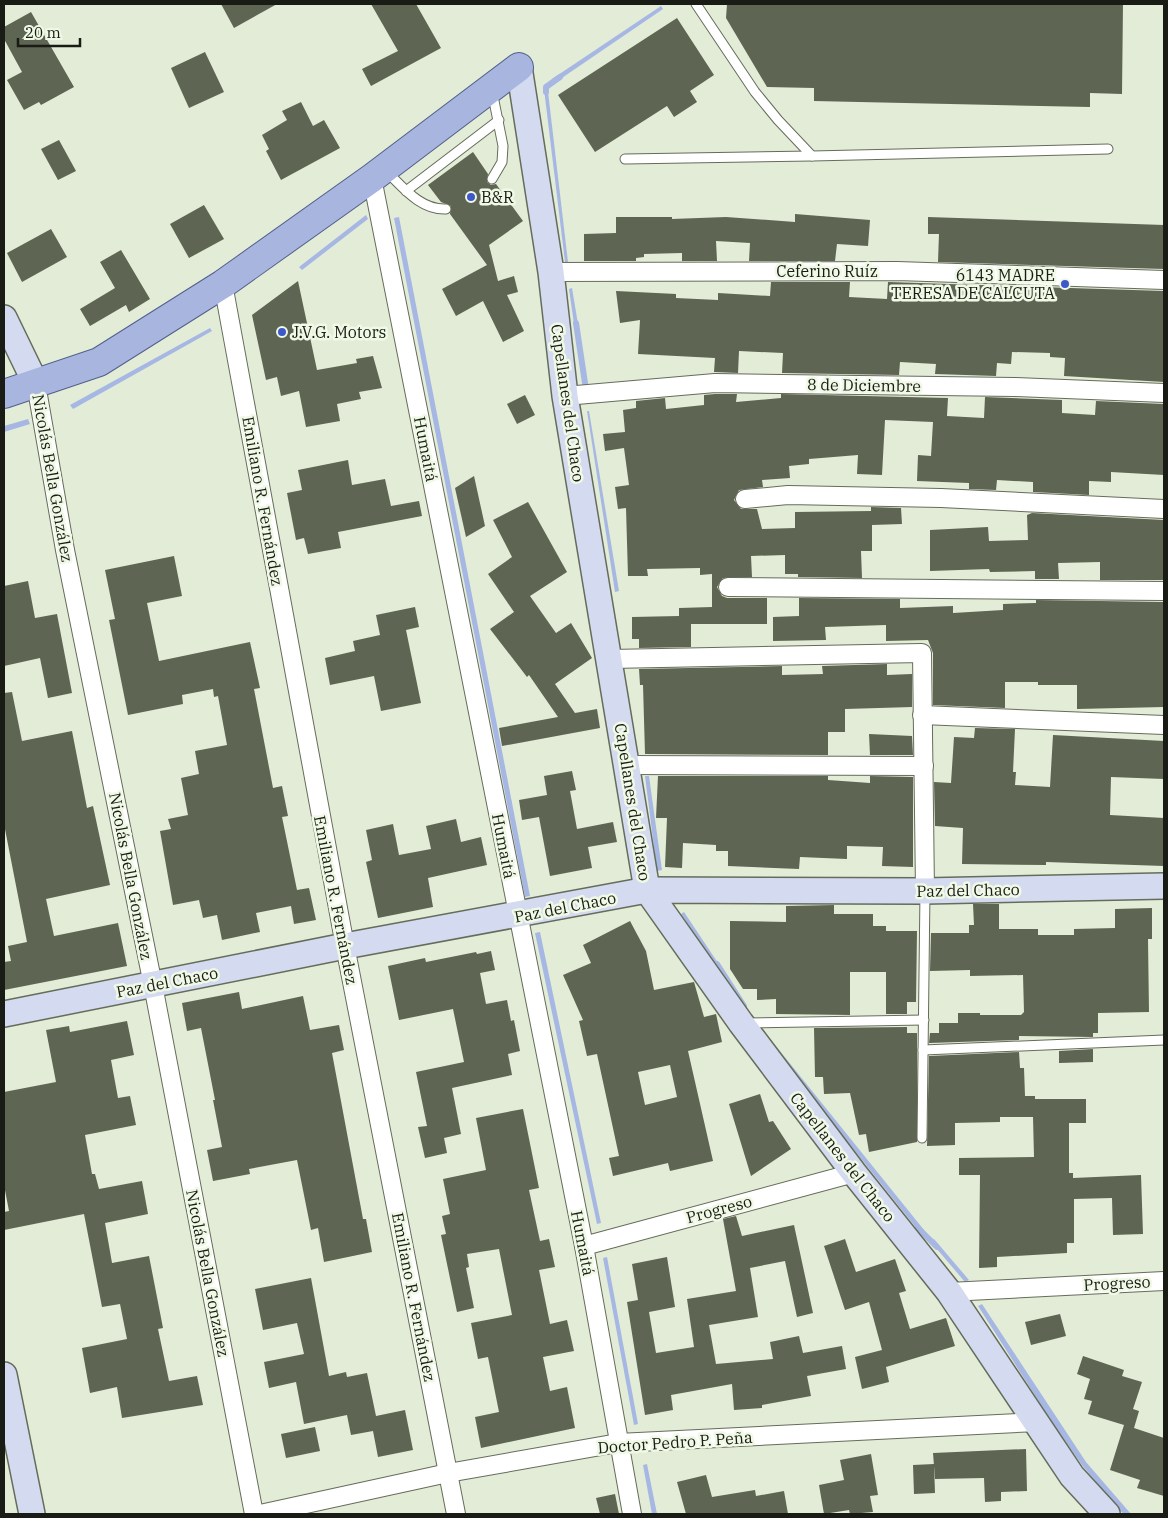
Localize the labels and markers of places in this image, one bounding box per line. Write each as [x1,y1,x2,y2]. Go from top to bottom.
place label: B&R [481,187,514,207]
marker: B&R [465,191,477,203]
place label: 6143 MADRE TERESA DE CALCUTA [891,265,1055,303]
marker: 6143 MADRE TERESA DE CALCUTA [1059,278,1071,290]
place label: J.V.G. Motors [292,322,386,342]
marker: J.V.G. Motors [276,326,288,338]

